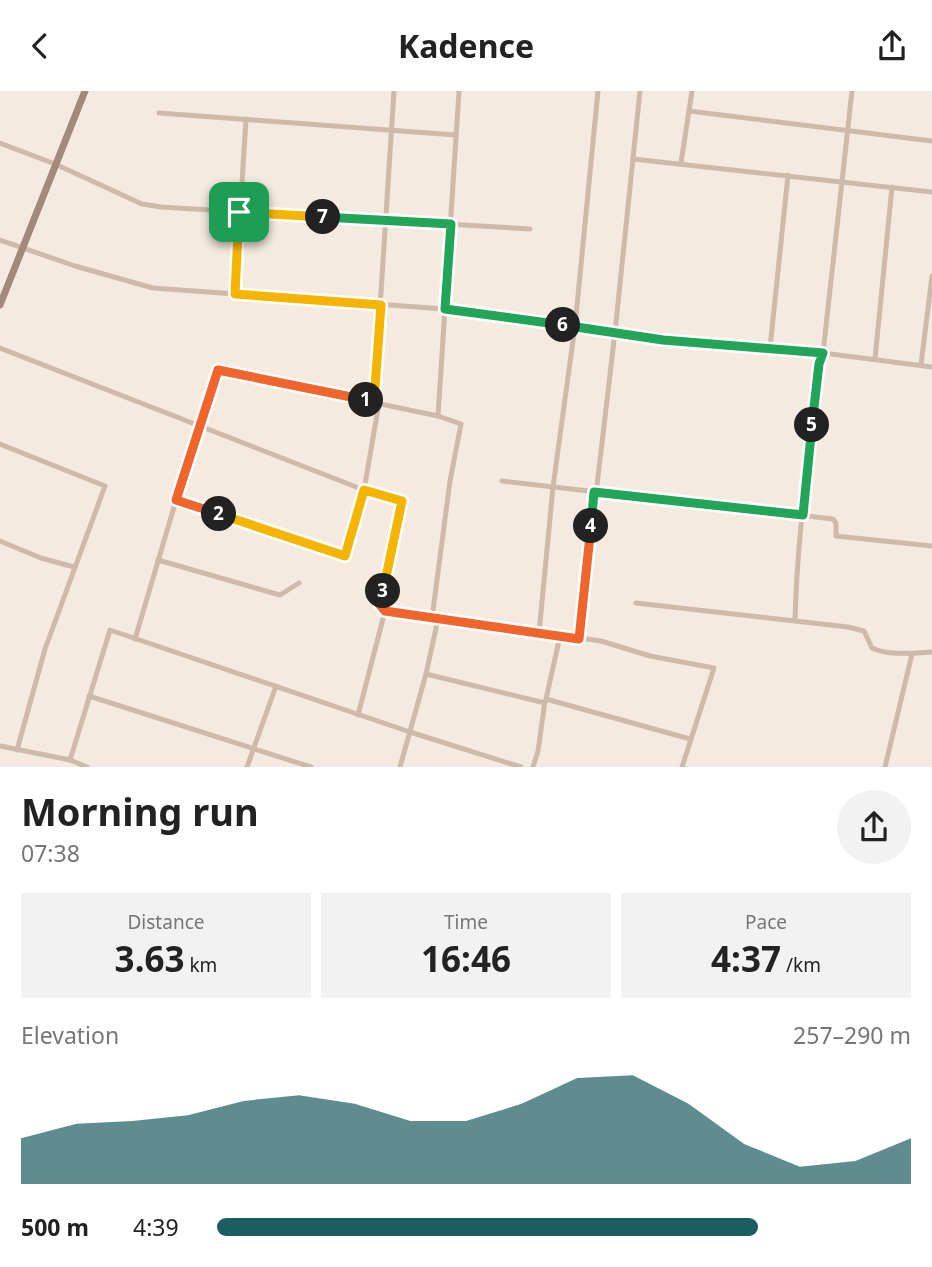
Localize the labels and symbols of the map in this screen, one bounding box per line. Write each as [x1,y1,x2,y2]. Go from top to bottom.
pin [209,182,269,242]
pin: 7 [306,199,340,235]
pin: 6 [546,307,580,343]
pin: 1 [348,383,384,417]
pin: 5 [794,407,830,443]
pin: 2 [202,497,236,531]
pin: 4 [574,509,608,543]
pin: 3 [366,573,400,609]

